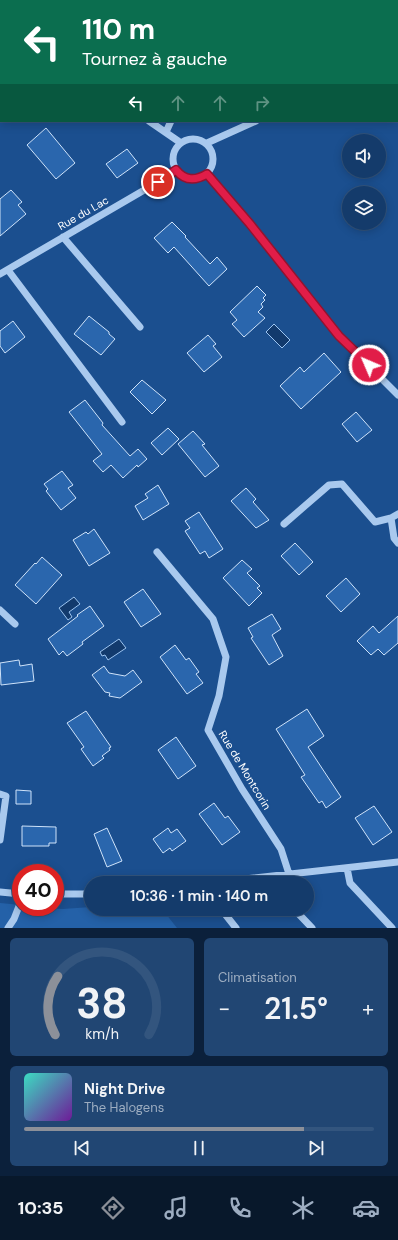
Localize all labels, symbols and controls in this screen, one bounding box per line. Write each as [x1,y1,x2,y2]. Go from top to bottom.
text: 110 m [82,11,155,48]
icon: left [16,16,68,68]
text: Tournez à gauche [82,47,227,71]
icon: left [125,92,147,114]
icon: ahead [167,92,189,114]
icon: ahead [209,92,231,114]
icon: right [251,92,273,114]
map controls [342,134,386,230]
button: sound [342,134,386,178]
pin [141,165,175,199]
icon: arrive [147,171,169,193]
button: layers [342,186,386,230]
street label: Rue du Lac [55,193,111,233]
position arrow [348,344,390,386]
street label: Rue de Montcorin [216,728,274,812]
speed limit sign: 40 [12,864,64,916]
text: 10:36 · 1 min · 140 m [130,886,268,906]
text: Climatisation [218,969,297,986]
text: 38 [76,977,128,1031]
text: 21.5° [264,989,328,1028]
text: − [218,994,230,1023]
text: + [362,994,374,1023]
text: km/h [85,1025,119,1043]
text: Night Drive [84,1079,165,1099]
text: The Halogens [84,1099,164,1116]
icon: previous [71,1137,93,1159]
icon: pause [188,1137,210,1159]
icon: next [305,1137,327,1159]
icon: directions [99,1194,127,1222]
icon: music [162,1194,190,1222]
icon: phone [226,1194,254,1222]
icon: climate [289,1194,317,1222]
icon: car [352,1194,380,1222]
text: 10:35 [18,1196,64,1220]

